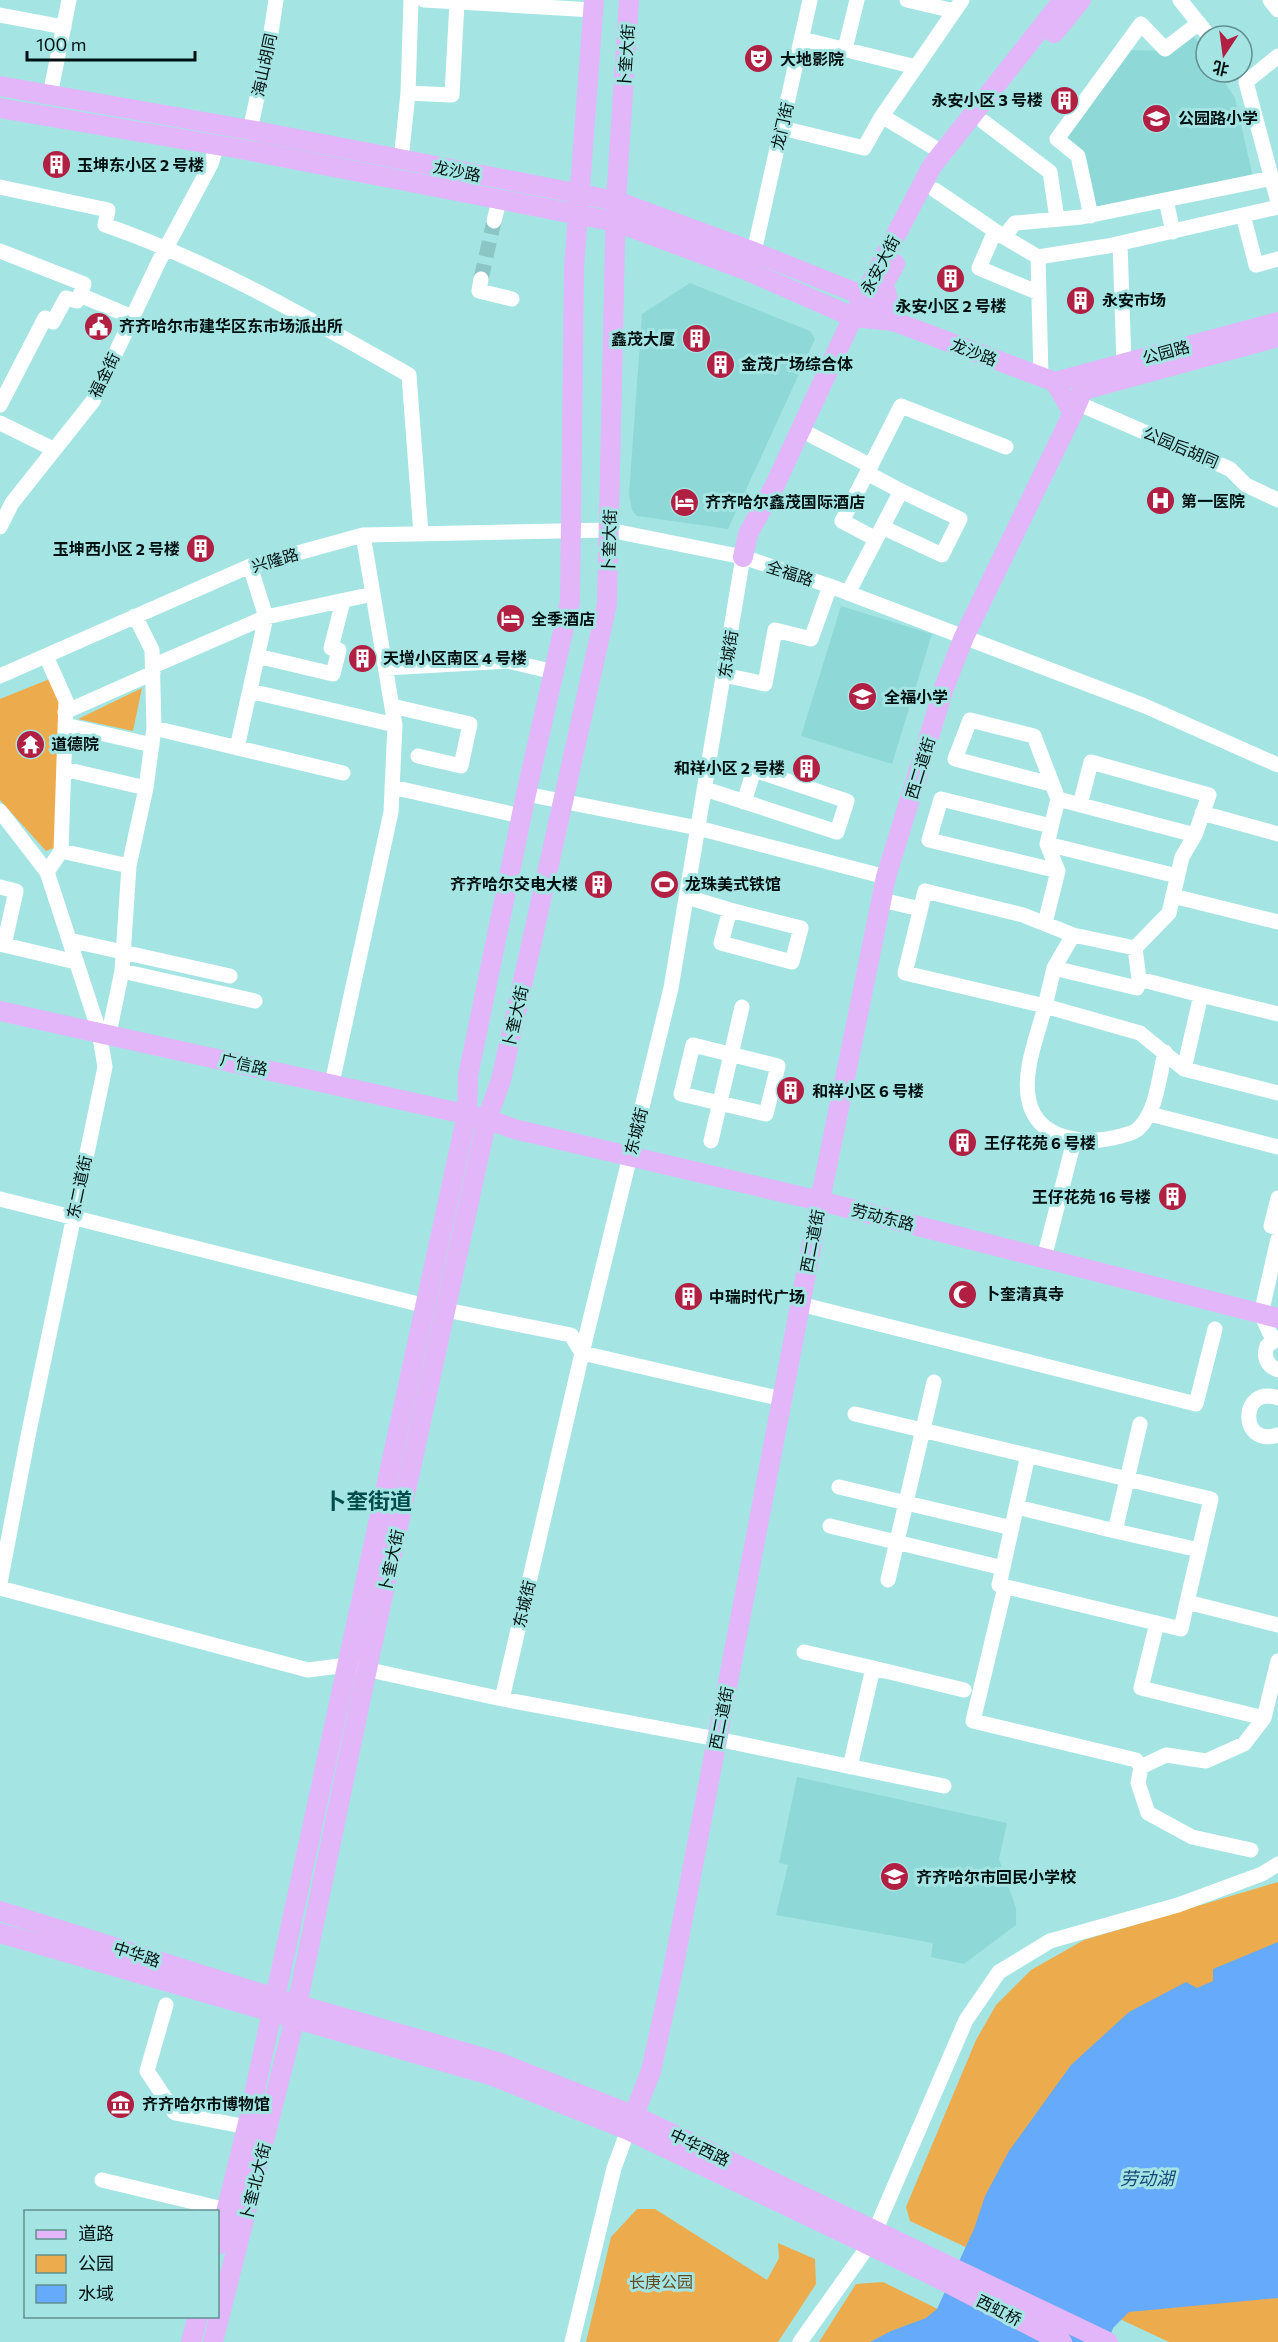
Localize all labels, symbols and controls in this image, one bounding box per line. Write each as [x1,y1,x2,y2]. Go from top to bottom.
street label: 卜奎大街 [614,23,637,89]
scale bar [27,24,195,62]
north arrow [1194,24,1254,84]
street label: 海山胡同 [248,32,279,98]
text: 100 m [36,33,86,55]
theatre icon: 大地影院 [743,43,775,75]
place label: 大地影院 [780,49,844,68]
text: 北 [1211,58,1230,80]
building icon: 永安小区 3 号楼 [1048,84,1080,116]
place label: 永安小区 3 号楼 [932,90,1043,109]
street label: 龙门街 [767,100,796,151]
school or university icon: 公园路小学 [1141,102,1173,134]
place label: 公园路小学 [1178,108,1258,127]
building icon: 玉坤东小区 2 号楼 [40,149,72,181]
place label: 玉坤东小区 2 号楼 [77,155,204,174]
street label: 龙沙路 [432,157,482,184]
street label: 永安大街 [856,232,903,297]
building icon: 永安小区 2 号楼 [935,262,967,294]
building icon: 永安市场 [1065,284,1097,316]
place label: 永安市场 [1102,290,1166,309]
place label: 永安小区 2 号楼 [895,296,1007,315]
public building icon: 齐齐哈尔市建华区东市场派出所 [82,310,114,342]
place label: 齐齐哈尔市建华区东市场派出所 [119,316,343,335]
building icon: 鑫茂大厦 [680,323,712,355]
place label: 鑫茂大厦 [611,329,675,348]
street label: 龙沙路 [948,334,1000,369]
street label: 公园路 [1140,336,1192,367]
building icon: 金茂广场综合体 [704,348,736,380]
street label: 福金街 [84,349,123,401]
place label: 金茂广场综合体 [741,354,853,373]
street label: 公园后胡同 [1141,422,1222,471]
hospital icon: 第一医院 [1144,485,1176,517]
hotel icon: 齐齐哈尔鑫茂国际酒店 [668,486,700,518]
place label: 第一医院 [1181,491,1245,510]
place label: 齐齐哈尔鑫茂国际酒店 [705,492,865,511]
street label: 卜奎大街 [598,509,619,573]
building icon: 玉坤西小区 2 号楼 [185,533,217,565]
place label: 玉坤西小区 2 号楼 [53,539,180,558]
street label: 兴隆路 [249,544,301,575]
street label: 全福路 [764,556,816,589]
hotel icon: 全季酒店 [494,603,526,635]
place label: 全季酒店 [531,609,595,628]
street label: 东城街 [714,629,741,679]
building icon: 天增小区南区 4 号楼 [346,642,378,674]
place label: 天增小区南区 4 号楼 [383,648,527,667]
school or university icon: 全福小学 [847,681,879,713]
place label: 全福小学 [884,687,948,706]
temple icon: 道德院 [14,728,46,760]
place label: 道德院 [51,734,99,753]
street label: 西二道街 [901,734,938,801]
building icon: 和祥小区 2 号楼 [790,752,822,784]
place label: 和祥小区 2 号楼 [674,758,785,777]
building icon: 齐齐哈尔交电大楼 [583,868,615,900]
sports icon: 龙珠美式铁馆 [648,868,680,900]
place label: 齐齐哈尔交电大楼 [450,874,578,893]
place label: 龙珠美式铁馆 [685,874,781,893]
street label: 卜奎大街 [498,984,531,1050]
street label: 广信路 [219,1049,270,1078]
building icon: 和祥小区 6 号楼 [775,1075,807,1107]
place label: 和祥小区 6 号楼 [812,1081,924,1100]
street label: 东城街 [620,1105,651,1156]
building icon: 王仔花苑 6 号楼 [947,1127,979,1159]
place label: 王仔花苑 6 号楼 [984,1133,1096,1152]
street label: 东二道街 [63,1154,94,1220]
building icon: 王仔花苑 16 号楼 [1156,1181,1188,1213]
place label: 王仔花苑 16 号楼 [1032,1187,1151,1206]
street label: 劳动东路 [850,1200,916,1233]
street label: 西二道街 [796,1208,827,1274]
mosque icon: 卜奎清真寺 [947,1278,979,1310]
building icon: 中瑞时代广场 [672,1281,704,1313]
place label: 卜奎清真寺 [984,1284,1064,1303]
place label: 中瑞时代广场 [709,1287,805,1306]
district label: 卜奎街道 [324,1487,412,1514]
street label: 卜奎大街 [375,1528,406,1594]
street label: 东城街 [509,1578,538,1629]
street label: 西二道街 [705,1685,736,1751]
school or university icon: 齐齐哈尔市回民小学校 [879,1861,911,1893]
place label: 齐齐哈尔市回民小学校 [916,1867,1077,1886]
street label: 中华路 [111,1937,163,1970]
museum icon: 齐齐哈尔市博物馆 [105,2088,137,2120]
place label: 齐齐哈尔市博物馆 [142,2094,270,2113]
street label: 中华西路 [667,2124,733,2169]
street label: 卜奎北大街 [236,2141,273,2223]
water label: 劳动湖 [1120,2167,1177,2189]
legend [24,2210,219,2318]
text: 道路 [78,2222,114,2244]
text: 公园 [78,2252,114,2274]
park label: 长庚公园 [629,2272,693,2291]
text: 水域 [78,2282,114,2304]
street label: 西虹桥 [974,2290,1025,2329]

